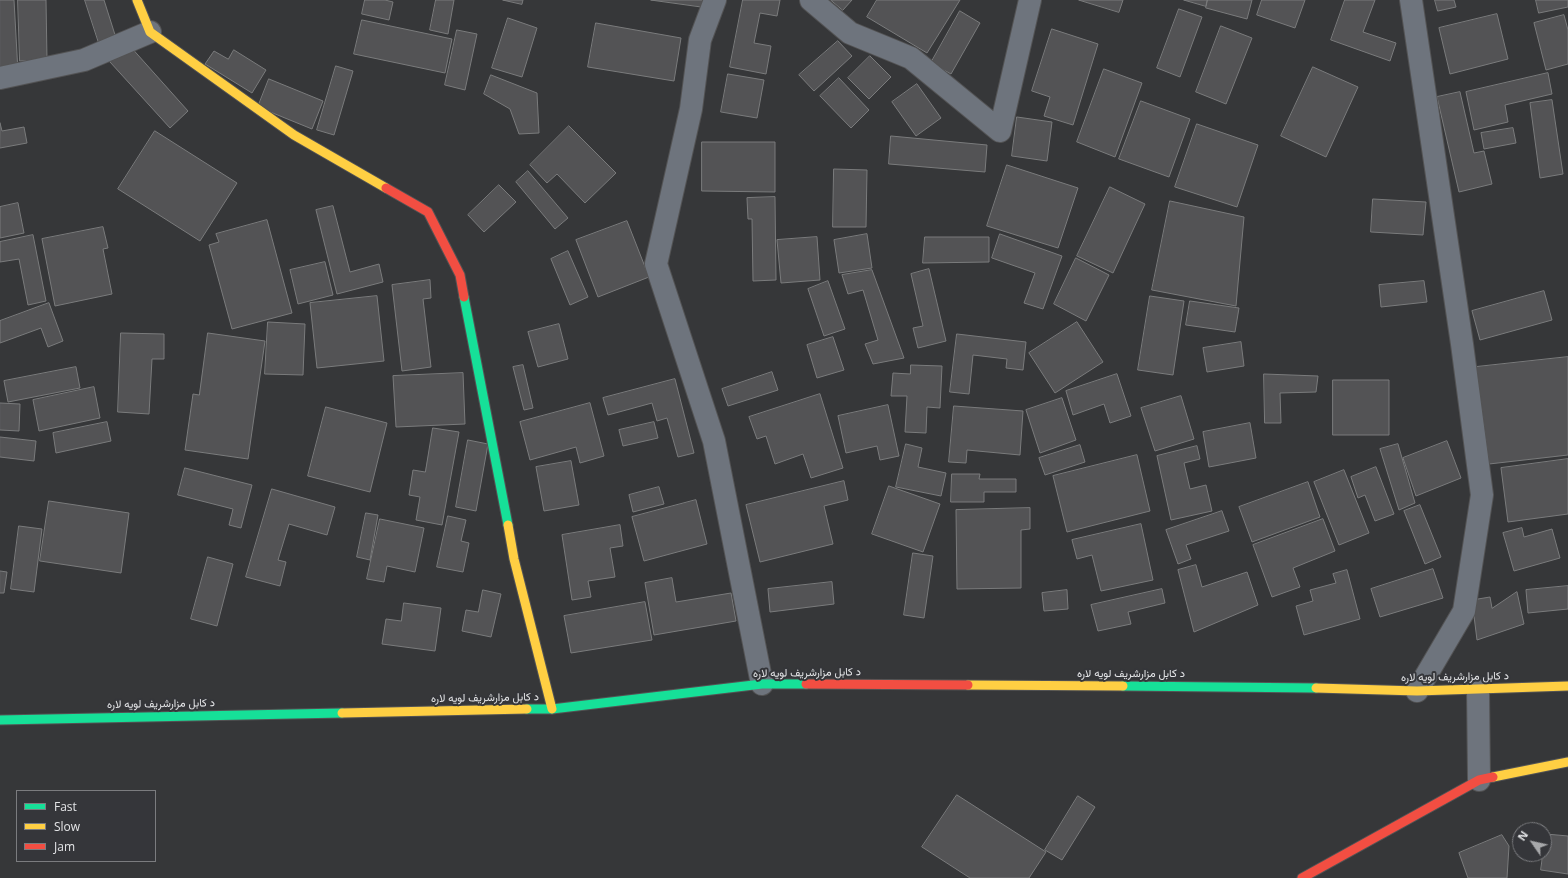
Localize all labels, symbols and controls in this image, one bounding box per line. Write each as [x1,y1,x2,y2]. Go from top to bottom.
street label: د کابل مزارشریف لویه لاره [753,665,861,681]
street label: د کابل مزارشریف لویه لاره [1077,667,1185,681]
street label: د کابل مزارشریف لویه لاره [1401,669,1509,685]
street label: د کابل مزارشریف لویه لاره [431,690,539,706]
street label: د کابل مزارشریف لویه لاره [107,696,215,712]
legend [16,790,156,862]
text: Fast [54,798,77,815]
text: Slow [54,818,80,835]
north arrow [1512,822,1552,862]
text: N [1514,828,1531,843]
text: Jam [54,838,75,855]

